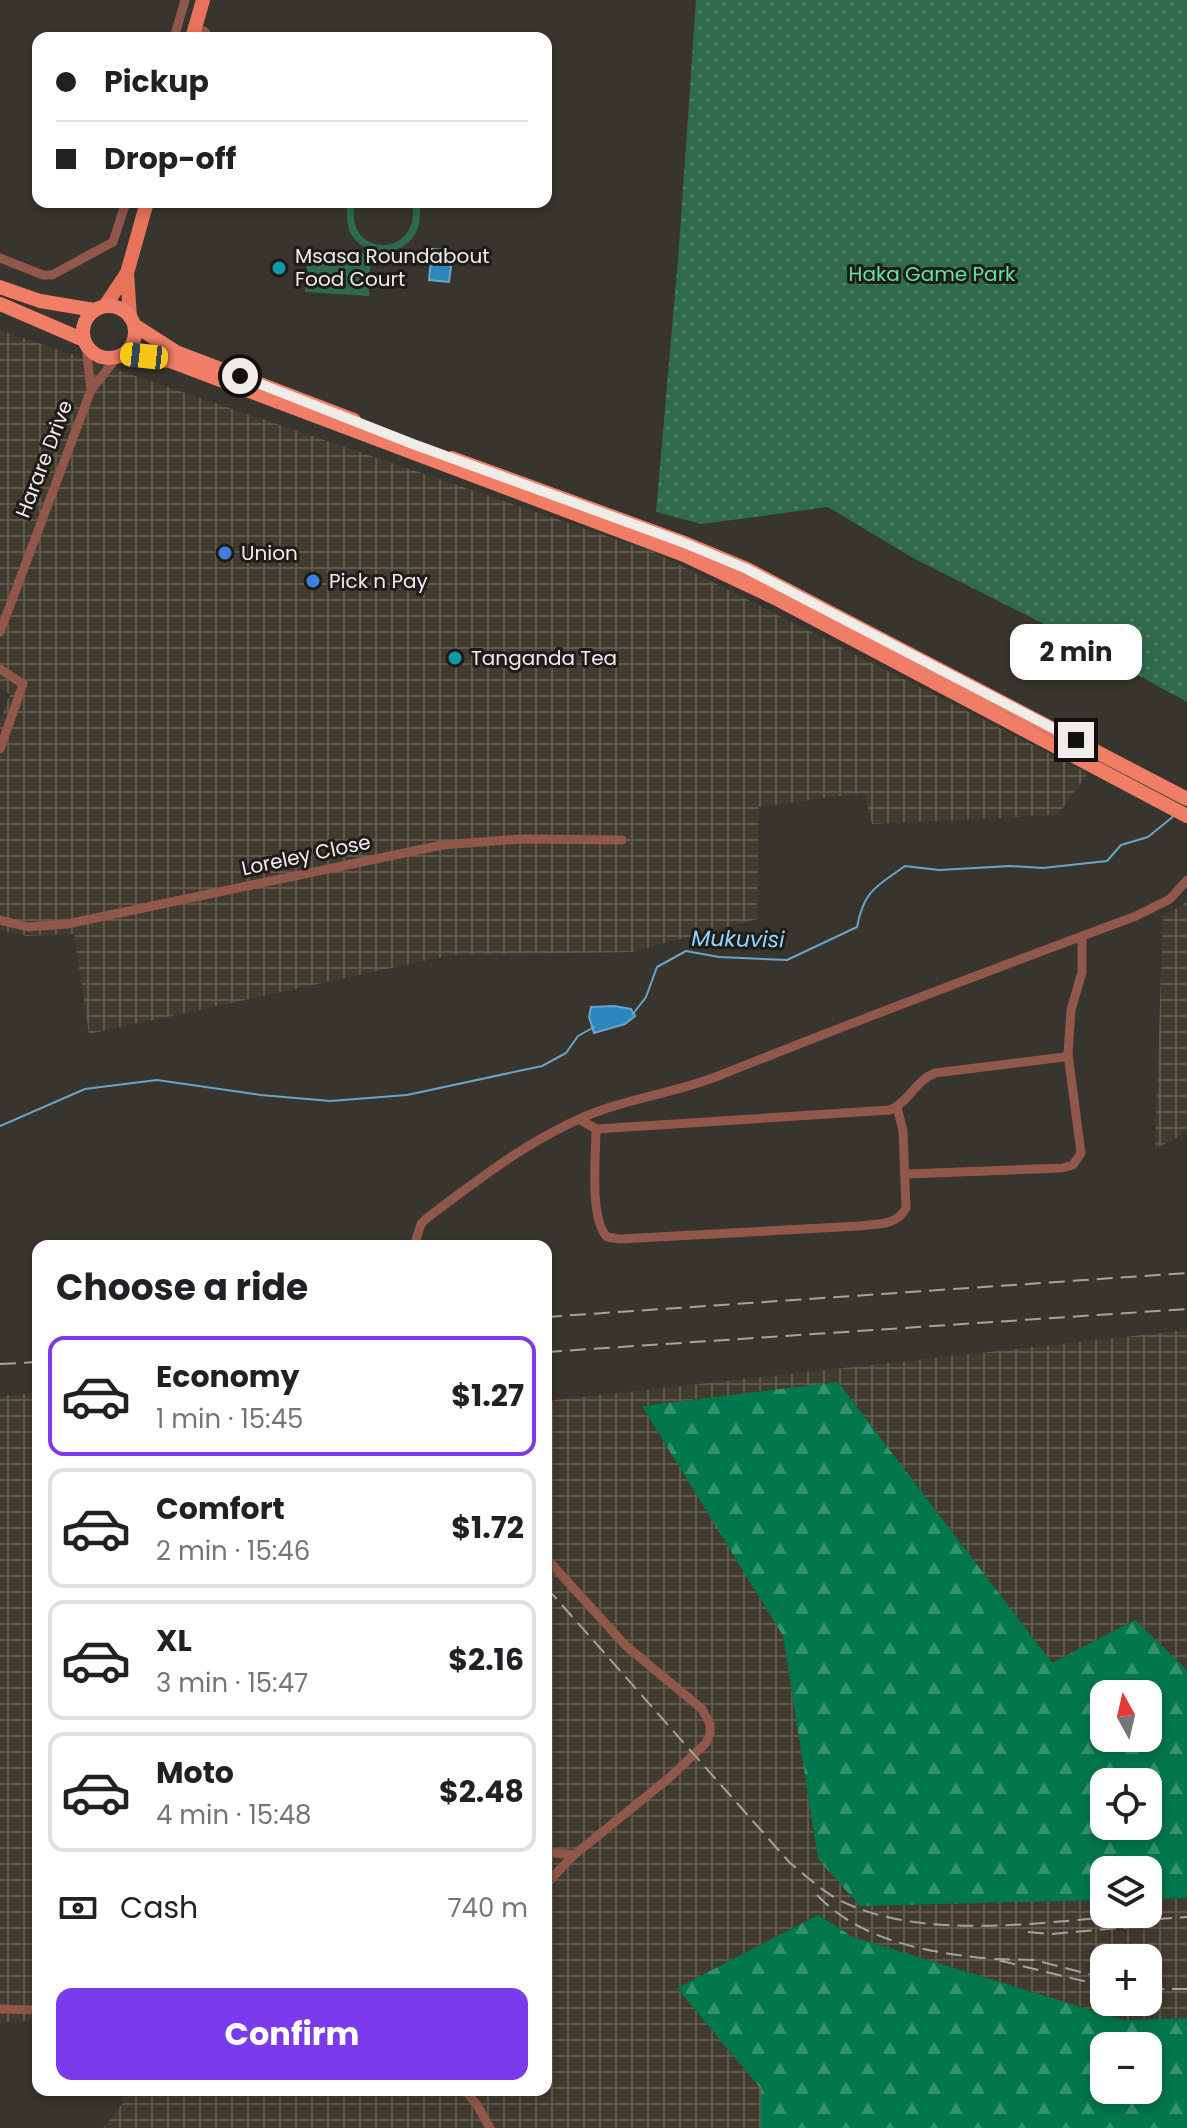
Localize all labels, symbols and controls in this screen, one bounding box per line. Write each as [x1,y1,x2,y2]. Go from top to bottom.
text: Pickup [104,60,209,103]
text: Drop-off [104,137,236,180]
place label: Msasa Roundabout Food Court [295,242,489,293]
marker: Msasa Roundabout Food Court [270,259,288,277]
park label: Haka Game Park [849,260,1016,288]
car [119,342,169,370]
route start [222,358,258,394]
street label: Harare Drive [9,396,79,522]
place label: Union [241,539,298,567]
marker: Union [216,544,234,562]
place label: Pick n Pay [329,567,428,595]
marker: Pick n Pay [304,572,322,590]
callout: 2 min [1010,624,1142,680]
text: 2 min [1039,634,1113,670]
place label: Tanganda Tea [471,644,617,672]
marker: Tanganda Tea [446,649,464,667]
route end [1058,722,1094,758]
street label: Loreley Close [239,828,373,882]
water label: Mukuvisi [691,923,785,955]
text: Choose a ride [56,1262,308,1313]
text: Economy [156,1355,300,1398]
icon: car [60,1360,132,1432]
text: $1.27 [451,1374,524,1417]
text: 1 min · 15:45 [156,1401,303,1437]
text: Comfort [156,1487,285,1530]
icon: car [60,1492,132,1564]
text: $1.72 [451,1506,524,1549]
text: 2 min · 15:46 [156,1533,310,1569]
text: XL [156,1619,192,1662]
icon: car [60,1624,132,1696]
text: $2.16 [448,1638,524,1681]
text: 3 min · 15:47 [156,1665,308,1701]
north arrow [1090,1680,1162,1752]
map controls [1090,1680,1162,2104]
text: Moto [156,1751,234,1794]
icon: car [60,1756,132,1828]
button: locate [1090,1768,1162,1840]
text: $2.48 [439,1770,524,1813]
text: 4 min · 15:48 [156,1797,311,1833]
button: layers [1090,1856,1162,1928]
icon: cash [56,1886,100,1930]
text: Cash [120,1886,198,1929]
text: 740 m [447,1890,528,1926]
button: + [1090,1944,1162,2016]
button: Confirm [56,1988,528,2080]
button: − [1090,2032,1162,2104]

